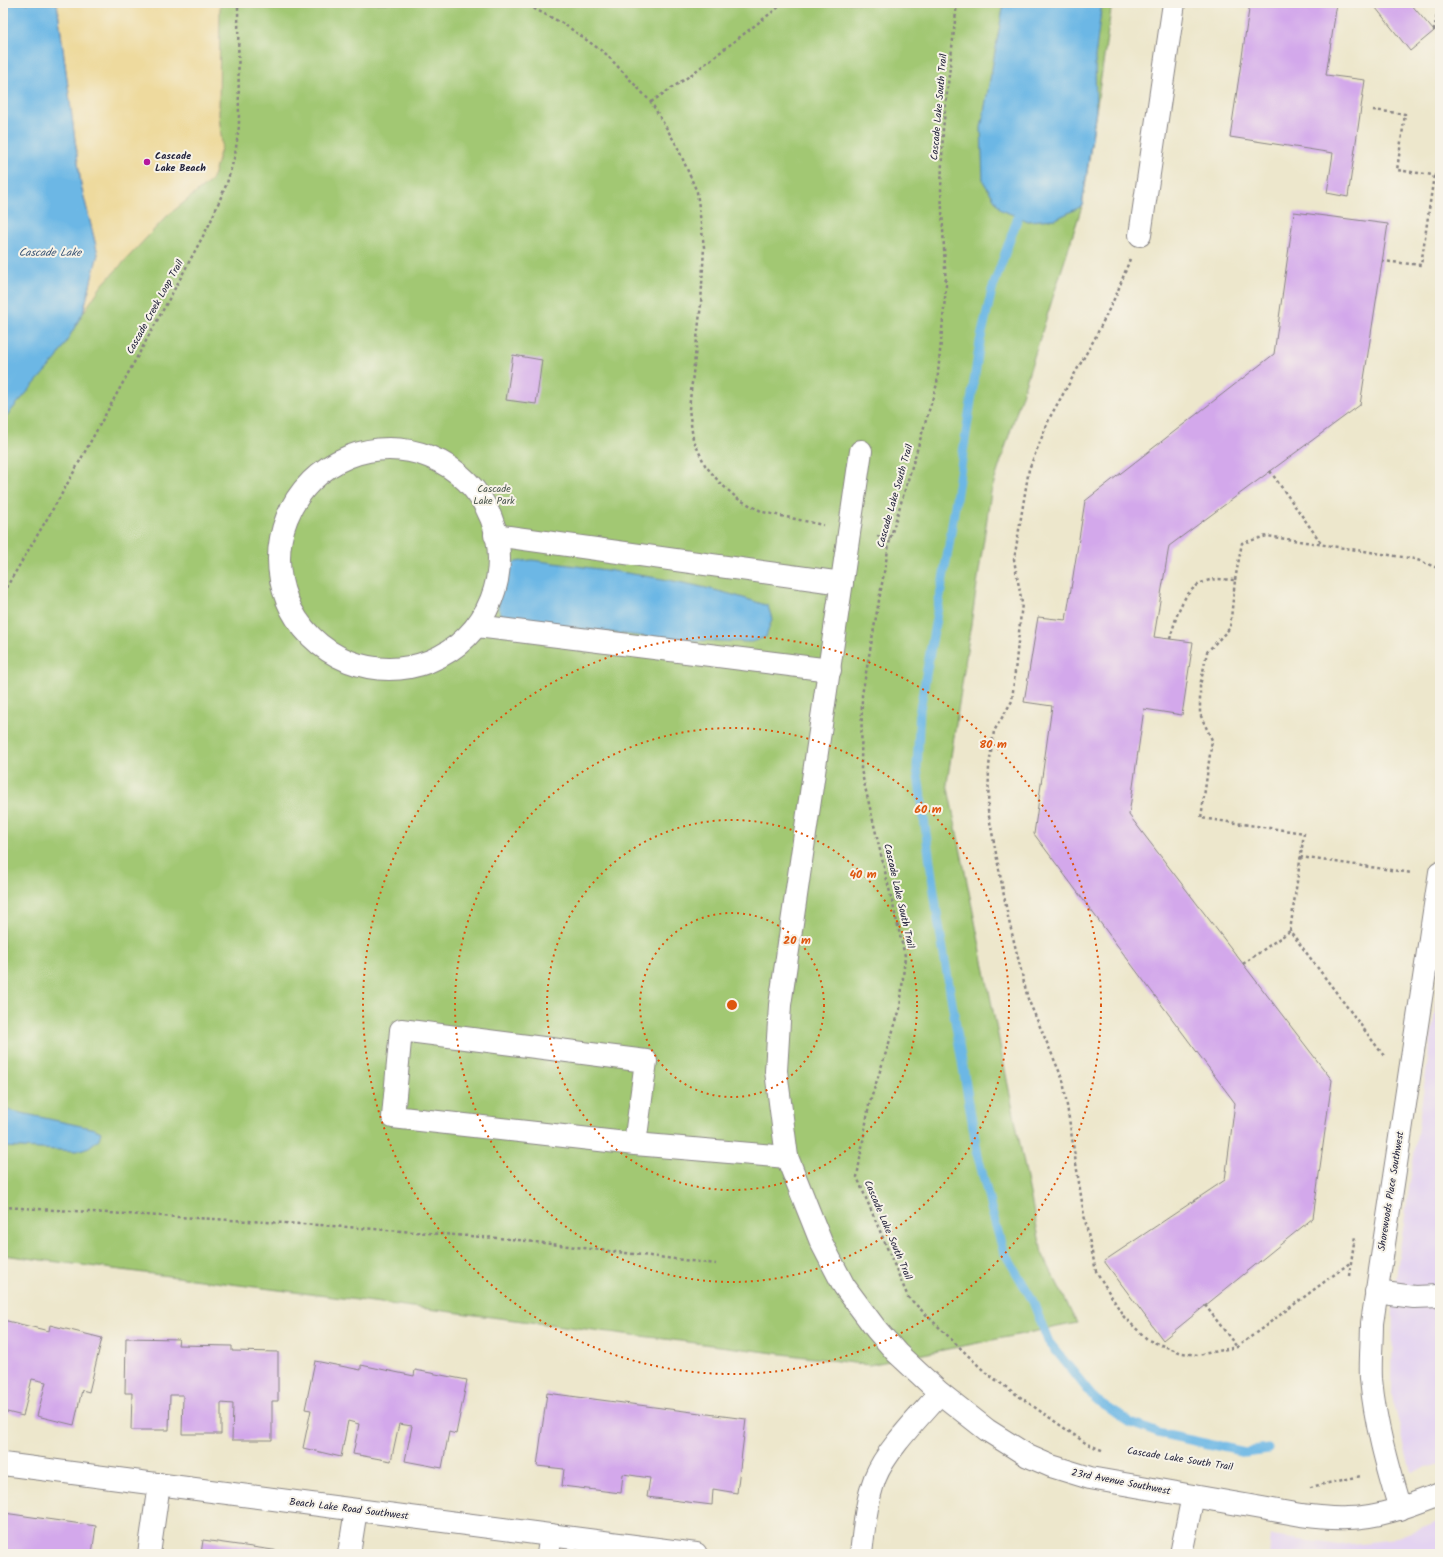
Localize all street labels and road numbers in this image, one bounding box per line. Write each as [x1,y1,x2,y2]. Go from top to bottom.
street label: Cascade Lake South Trail [926,52,952,161]
street label: Cascade Creek Loop Trail [122,256,188,357]
street label: Cascade Lake South Trail [873,442,918,550]
street label: Cascade Lake South Trail [879,842,919,950]
street label: Shorewoods Place Southwest [1374,1130,1408,1252]
street label: Cascade Lake South Trail [860,1178,916,1283]
street label: Cascade Lake South Trail [1126,1443,1235,1475]
street label: 23rd Avenue Southwest [1070,1465,1172,1499]
street label: Beach Lake Road Southwest [288,1494,410,1524]

